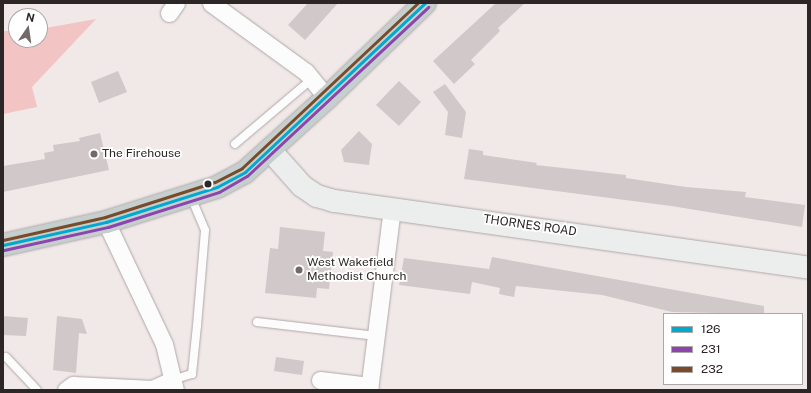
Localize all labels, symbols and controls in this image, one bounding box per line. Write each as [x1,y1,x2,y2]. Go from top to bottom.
north arrow [8,8,48,48]
text: N [25,10,36,24]
place label: The Firehouse [102,147,181,161]
marker: The Firehouse [89,149,99,159]
unlabelled marker [203,179,213,189]
street label: THORNES ROAD [482,212,578,240]
place label: West Wakefield Methodist Church [307,256,406,284]
marker: West Wakefield Methodist Church [294,265,304,275]
legend [663,313,803,385]
text: 126 [701,322,721,336]
text: 231 [701,342,721,356]
text: 232 [701,362,723,376]

